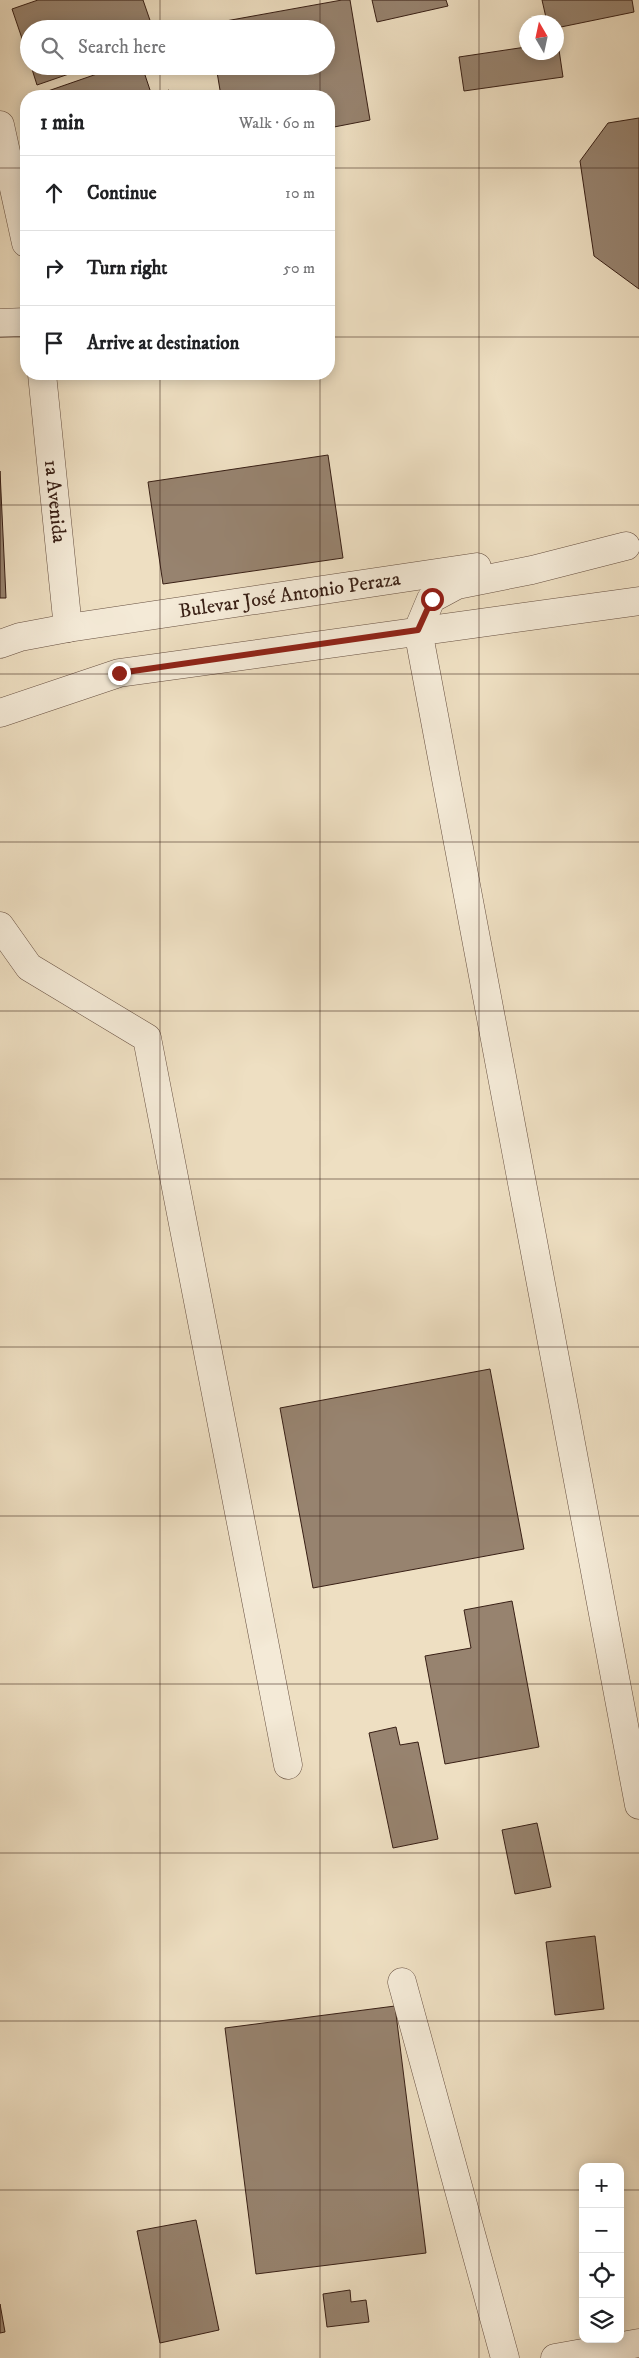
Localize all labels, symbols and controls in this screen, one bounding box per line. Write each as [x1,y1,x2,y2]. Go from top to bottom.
north arrow [519,15,564,60]
search box [20,20,335,75]
icon: search [38,34,66,62]
text: Search here [78,36,166,59]
text: 1 min [40,110,84,136]
text: Walk · 60 m [239,113,315,133]
icon: ahead [40,179,68,207]
text: Continue [87,182,157,205]
text: 10 m [285,183,315,203]
icon: right [40,254,68,282]
text: Turn right [87,257,167,280]
text: 50 m [283,258,315,278]
icon: arrive [40,329,68,357]
text: Arrive at destination [87,332,239,355]
street label: 1a Avenida [38,458,72,545]
street label: Bulevar José Antonio Peraza [177,566,403,624]
route start [421,588,444,611]
route end [108,662,131,685]
map controls [579,2163,624,2343]
button: + [579,2163,624,2208]
button: − [579,2208,624,2253]
button: locate [579,2253,624,2298]
button: layers [579,2298,624,2343]

